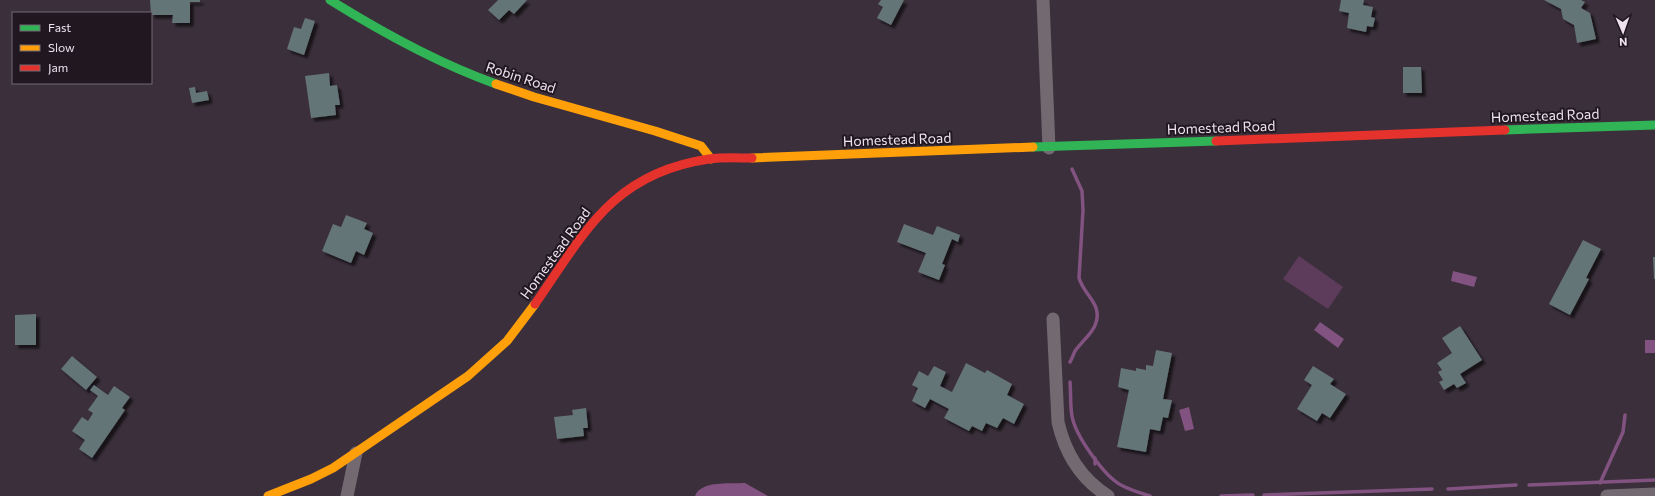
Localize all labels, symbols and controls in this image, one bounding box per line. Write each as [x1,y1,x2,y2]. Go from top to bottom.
legend [12,12,152,84]
north arrow [1603,12,1643,52]
text: Fast [48,20,71,34]
text: N [1619,36,1628,49]
text: Slow [48,40,75,54]
street label: Robin Road [484,58,558,96]
text: Jam [48,60,68,75]
street label: Homestead Road [1490,105,1600,125]
street label: Homestead Road [1166,117,1276,137]
street label: Homestead Road [842,129,952,149]
street label: Homestead Road [516,204,594,302]

